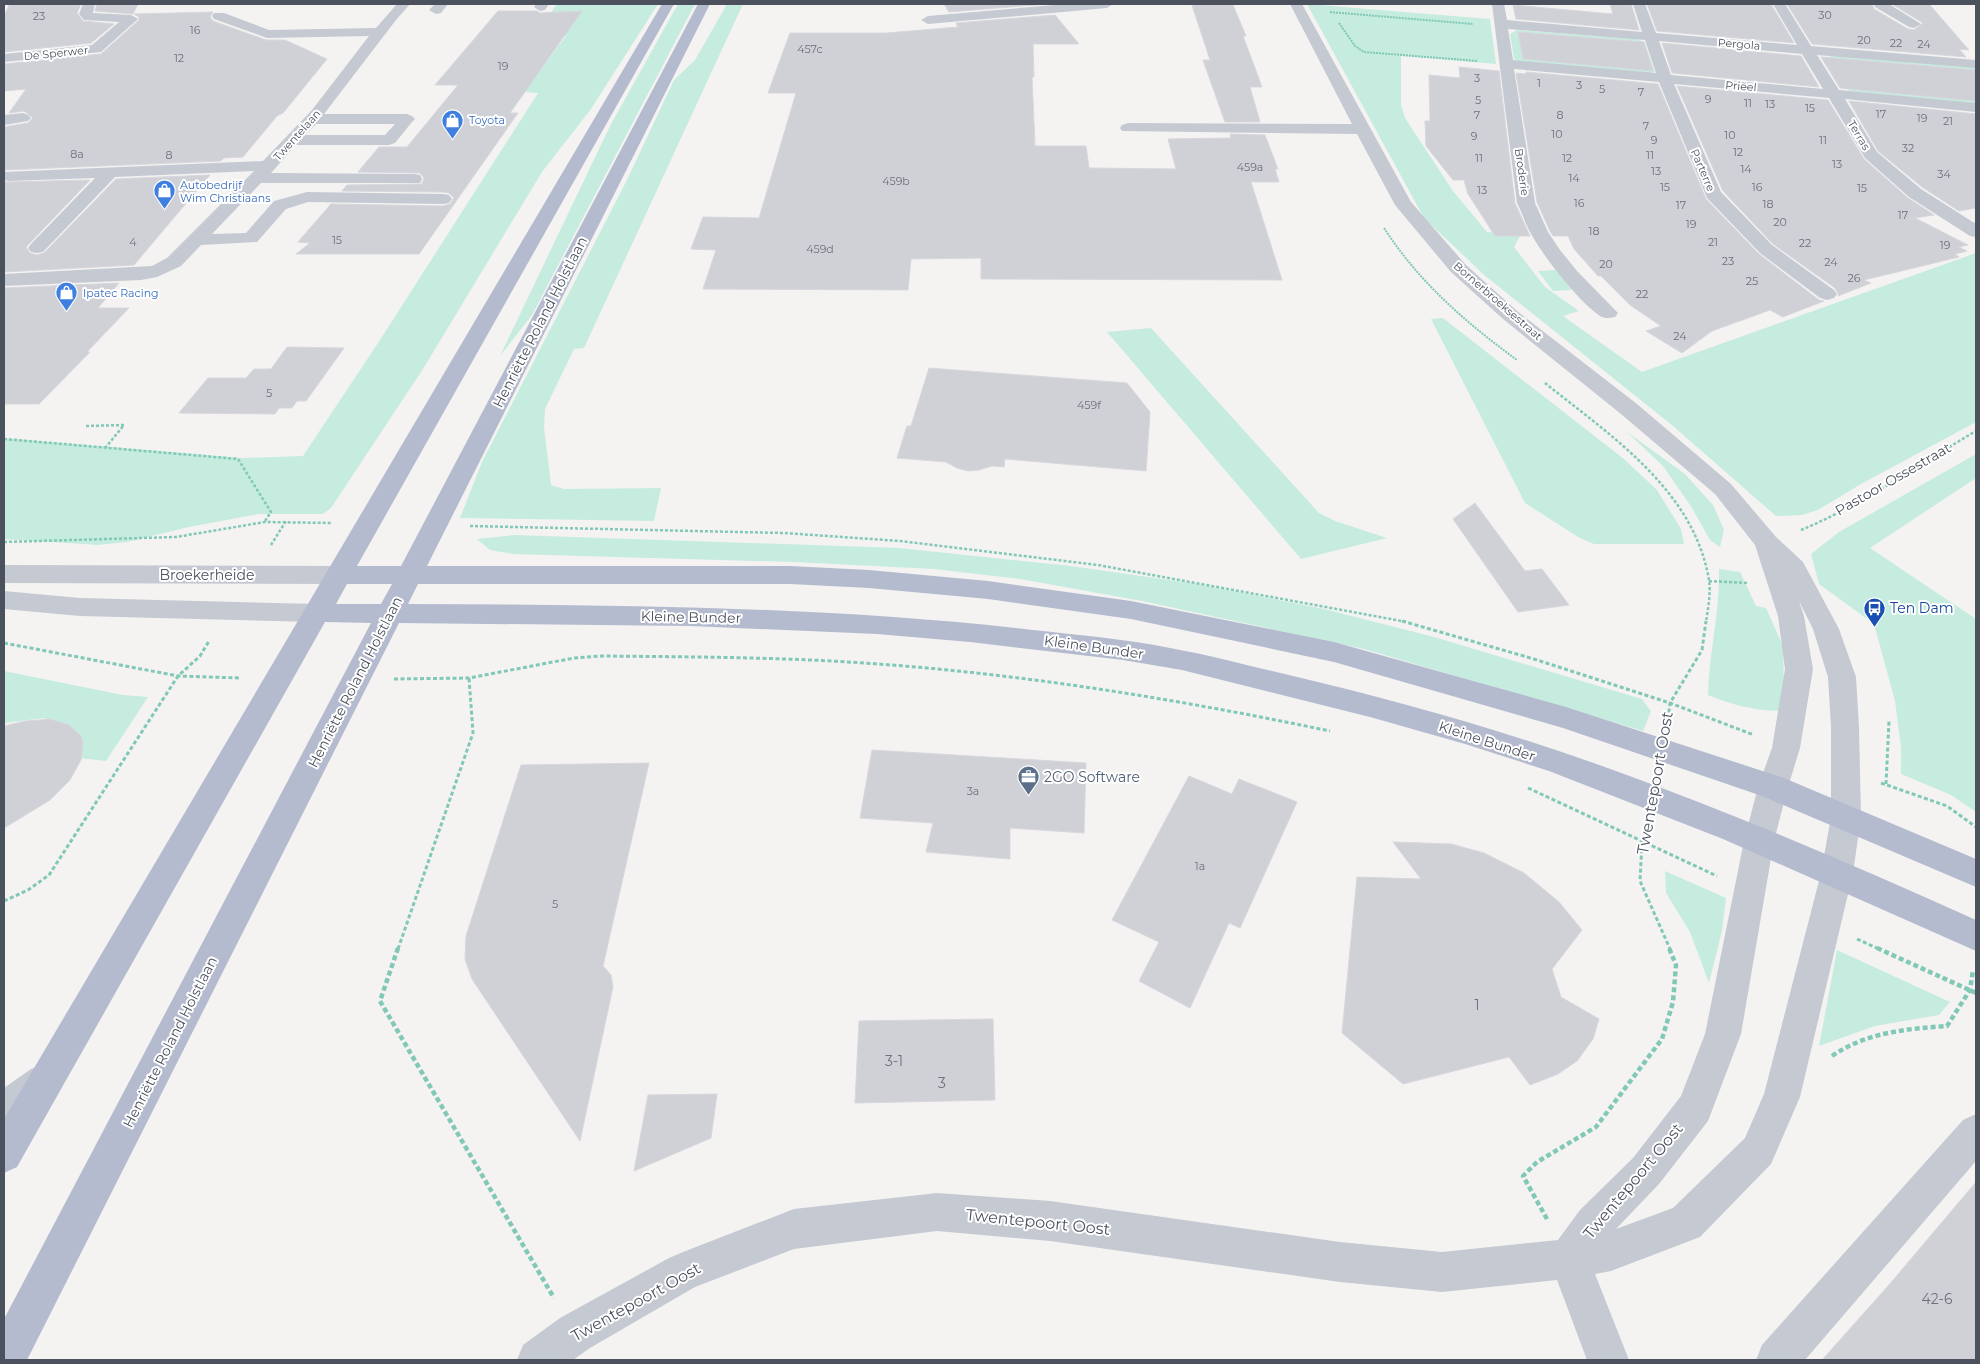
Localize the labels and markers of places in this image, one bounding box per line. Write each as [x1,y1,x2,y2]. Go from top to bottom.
shop icon: Toyota [441,108,465,139]
place label: Toyota [469,113,505,127]
place label: Autobedrijf Wim Christiaans [180,178,271,205]
shop icon: Autobedrijf Wim Christiaans [152,179,176,210]
shop icon: Ipatec Racing [55,281,79,312]
place label: Ipatec Racing [83,286,159,300]
bus stop icon: Ten Dam [1862,596,1886,627]
place label: Ten Dam [1890,599,1954,617]
office icon: 2GO Software [1016,765,1040,796]
place label: 2GO Software [1044,768,1140,786]

